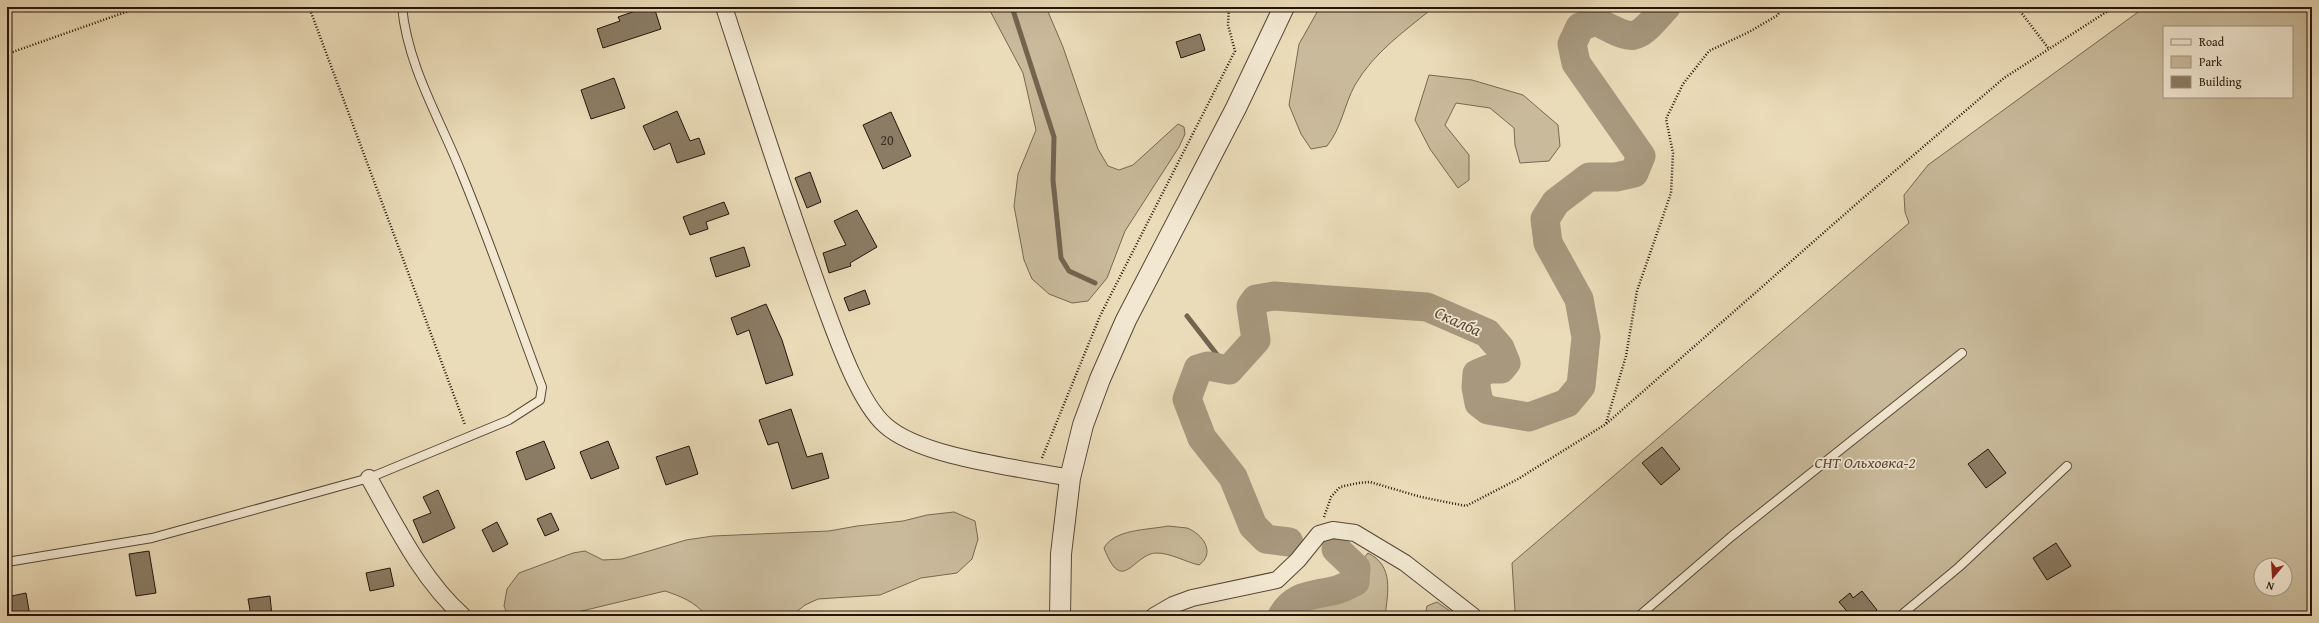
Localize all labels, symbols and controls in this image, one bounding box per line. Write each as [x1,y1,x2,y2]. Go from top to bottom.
legend [2163,26,2293,98]
text: Road [2199,33,2225,50]
text: Park [2199,53,2223,70]
text: Building [2199,73,2242,90]
house number: 20 [880,130,894,150]
water label: Скалба [1431,299,1486,342]
park label: СНТ Ольховка-2 [1815,450,1916,474]
north arrow [2253,557,2293,597]
text: N [2263,578,2276,595]

